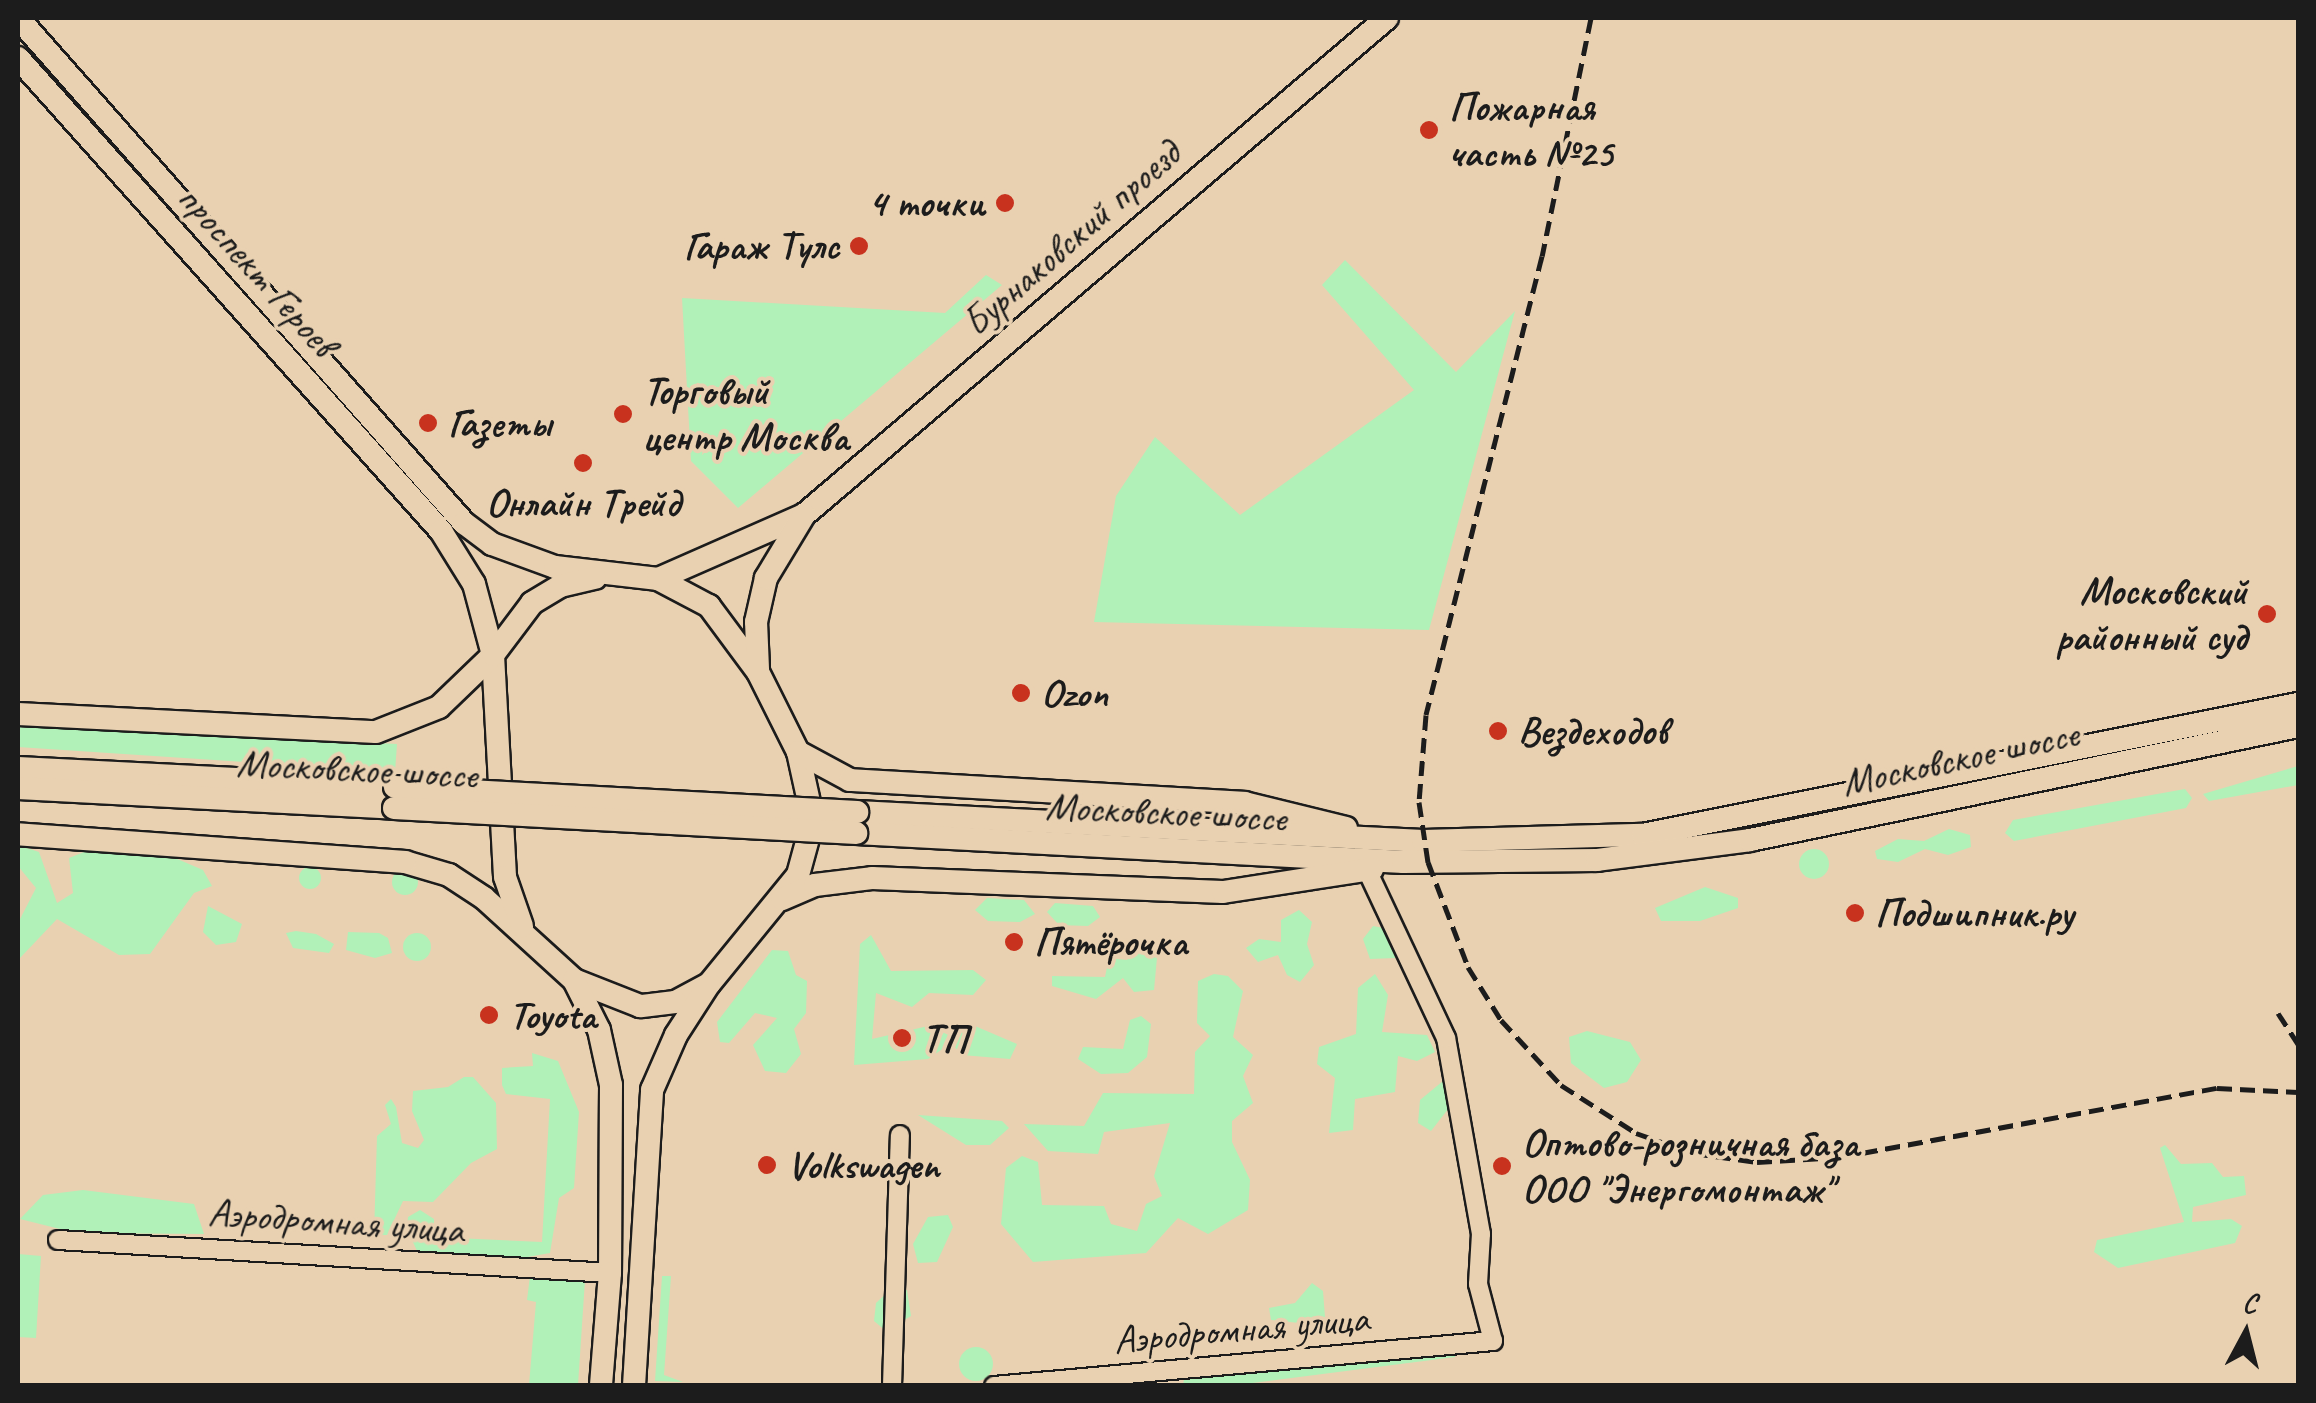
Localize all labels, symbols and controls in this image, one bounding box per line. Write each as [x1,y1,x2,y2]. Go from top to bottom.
place label: Пожарная часть №25 [1449,83,1613,177]
marker: Пожарная часть №25 [1418,119,1440,141]
street label: Бурнаковский проезд [952,130,1190,346]
street label: проспект Героев [167,174,347,366]
place label: 4 точки [868,179,985,227]
marker: 4 точки [994,192,1016,214]
place label: Гараж Тулс [686,222,839,270]
marker: Гараж Тулс [848,235,870,257]
place label: Торговый центр Москва [643,367,846,461]
place label: Газеты [448,399,551,447]
marker: Торговый центр Москва [612,403,634,425]
marker: Газеты [417,412,439,434]
marker: Онлайн Трейд [572,452,594,474]
place label: Онлайн Трейд [488,479,678,527]
place label: Московский районный суд [2056,567,2247,661]
marker: Московский районный суд [2256,603,2278,625]
place label: Ozon [1041,669,1108,717]
marker: Ozon [1010,682,1032,704]
place label: Вездеходов [1518,707,1668,755]
street label: Московское шоссе [1836,709,2084,807]
marker: Вездеходов [1487,720,1509,742]
street label: Московское шоссе [234,739,480,799]
street label: Московское шоссе [1043,782,1289,842]
place label: Подшипник.ру [1875,889,2073,937]
marker: Подшипник.ру [1844,902,1866,924]
place label: Пятёрочка [1034,918,1187,966]
marker: Пятёрочка [1003,931,1025,953]
place label: Toyota [509,991,596,1039]
marker: Toyota [478,1004,500,1026]
place label: ТП [922,1014,967,1062]
marker: ТП [891,1027,913,1049]
place label: Оптово-розничная база ООО "Энергомонтаж" [1522,1119,1860,1213]
place label: Volkswagen [787,1141,939,1189]
marker: Volkswagen [756,1154,778,1176]
marker: Оптово-розничная база ООО "Энергомонтаж" [1491,1155,1513,1177]
street label: Аэродромная улица [206,1188,466,1254]
north arrow [2196,1283,2296,1383]
text: С [2241,1285,2259,1321]
street label: Аэродромная улица [1110,1294,1372,1364]

